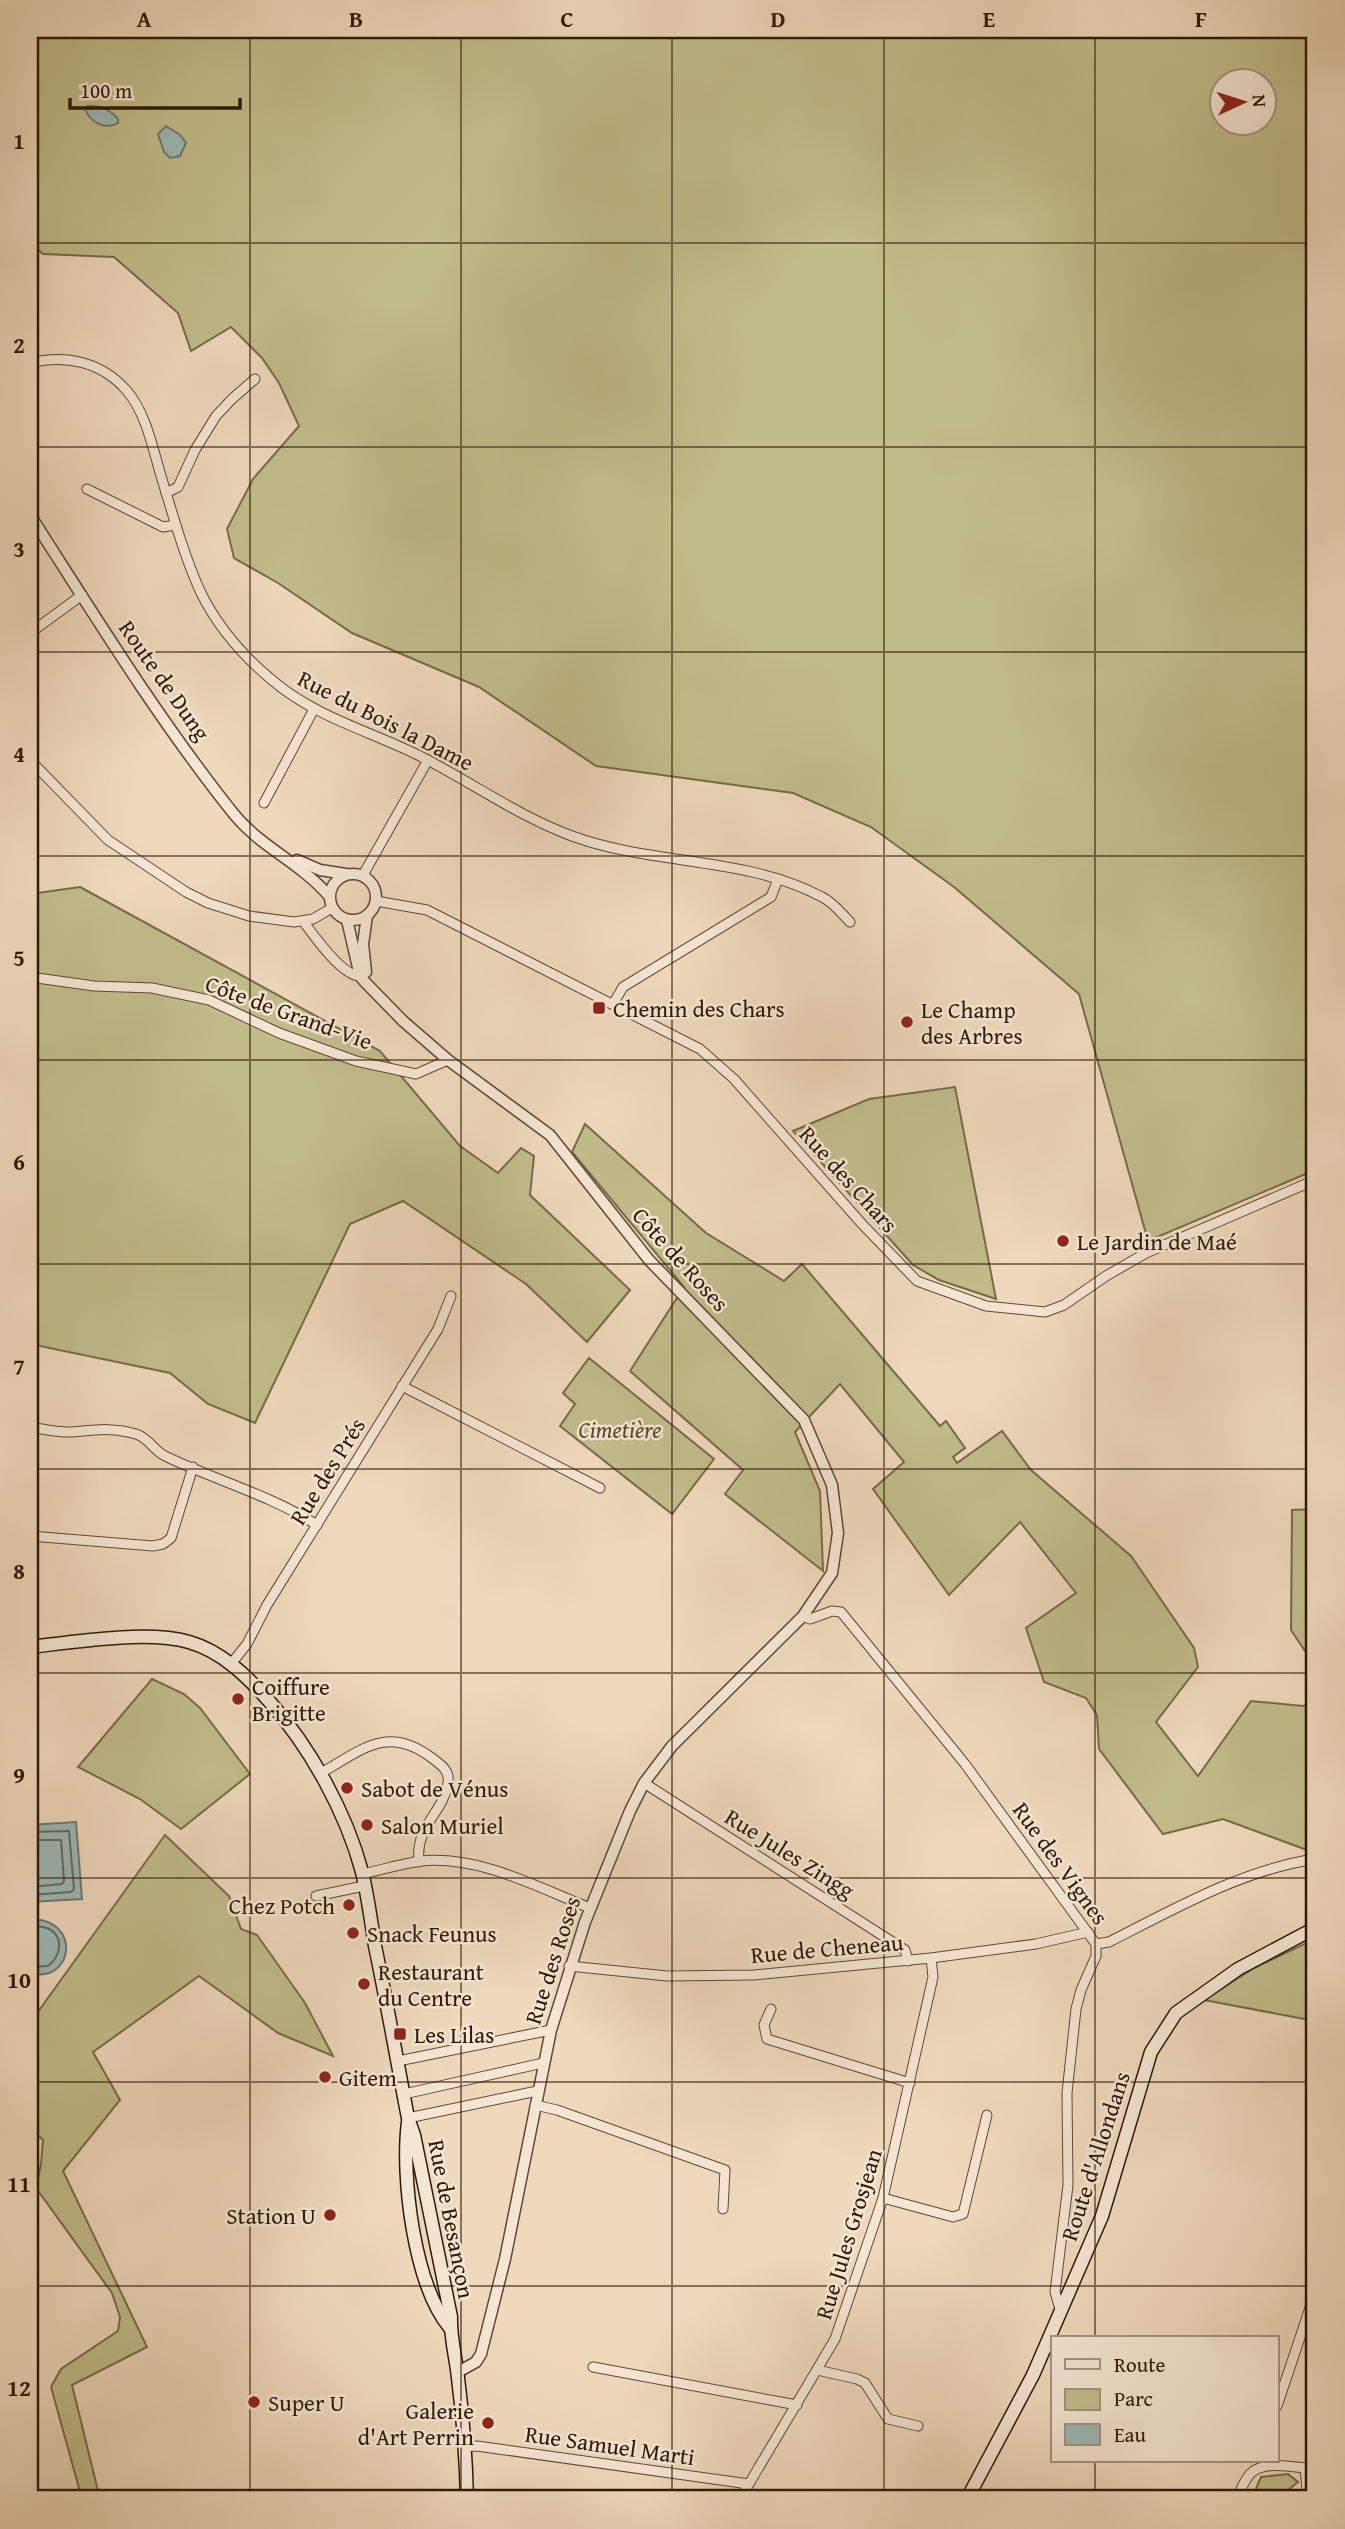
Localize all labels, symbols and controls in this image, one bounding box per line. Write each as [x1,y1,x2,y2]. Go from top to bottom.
text: A [137,2,152,35]
text: B [349,2,363,35]
text: C [560,2,574,35]
text: D [771,2,786,35]
text: E [983,2,995,35]
text: F [1195,2,1207,35]
scale bar [70,66,240,110]
north arrow [1208,66,1278,136]
text: 100 m [80,75,132,106]
text: N [1246,94,1274,108]
text: 1 [13,124,25,157]
text: 2 [13,328,25,361]
text: 3 [13,532,25,565]
street label: Route de Dung [111,613,219,747]
street label: Rue du Bois la Dame [292,661,480,779]
text: 4 [13,737,25,770]
text: 5 [13,941,25,974]
street label: Côte de Grand-Vie [201,966,377,1058]
place label: Chemin des Chars [613,992,785,1025]
place label: Le Champ des Arbres [921,993,1023,1052]
marker: Chemin des Chars [591,1000,607,1016]
marker: Le Champ des Arbres [899,1014,915,1030]
street label: Rue des Chars [792,1118,906,1240]
text: 6 [13,1145,25,1178]
street label: Côte de Roses [625,1200,737,1318]
place label: Le Jardin de Maé [1077,1225,1237,1258]
marker: Le Jardin de Maé [1055,1233,1071,1249]
text: 7 [13,1350,25,1383]
street label: Rue des Prés [281,1411,373,1531]
park label: Cimetière [578,1413,662,1446]
text: 8 [13,1554,25,1587]
place label: Coiffure Brigitte [252,1670,330,1729]
marker: Coiffure Brigitte [230,1691,246,1707]
text: 9 [13,1758,25,1791]
place label: Sabot de Vénus [361,1772,508,1805]
marker: Sabot de Vénus [339,1780,355,1796]
street label: Rue des Vignes [1005,1795,1117,1931]
street label: Rue Jules Zingg [719,1800,862,1906]
place label: Salon Muriel [381,1809,504,1842]
marker: Salon Muriel [359,1817,375,1833]
place label: Chez Potch [229,1889,335,1922]
street label: Rue des Roses [516,1892,588,2028]
marker: Chez Potch [341,1897,357,1913]
place label: Snack Feunus [367,1917,497,1950]
marker: Snack Feunus [345,1925,361,1941]
street label: Rue de Cheneau [749,1925,905,1971]
place label: Restaurant du Centre [378,1955,484,2014]
text: 10 [7,1963,31,1996]
marker: Restaurant du Centre [356,1976,372,1992]
place label: Les Lilas [414,2018,494,2051]
marker: Les Lilas [392,2026,408,2042]
place label: Gitem [339,2061,397,2094]
street label: Route d'Allondans [1052,2067,1138,2245]
marker: Gitem [317,2069,333,2085]
street label: Rue de Besançon [420,2137,484,2301]
street label: Rue Jules Grosjean [806,2144,890,2323]
text: 11 [7,2167,31,2200]
place label: Station U [226,2199,316,2232]
marker: Station U [322,2207,338,2223]
legend [1051,2336,1278,2462]
text: Route [1114,2349,1166,2380]
text: 12 [7,2371,31,2404]
text: Parc [1114,2383,1153,2414]
place label: Super U [268,2386,345,2419]
marker: Super U [246,2394,262,2410]
place label: Galerie d'Art Perrin [358,2394,474,2453]
marker: Galerie d'Art Perrin [480,2415,496,2431]
street label: Rue Samuel Marti [523,2417,697,2473]
text: Eau [1114,2419,1147,2450]

